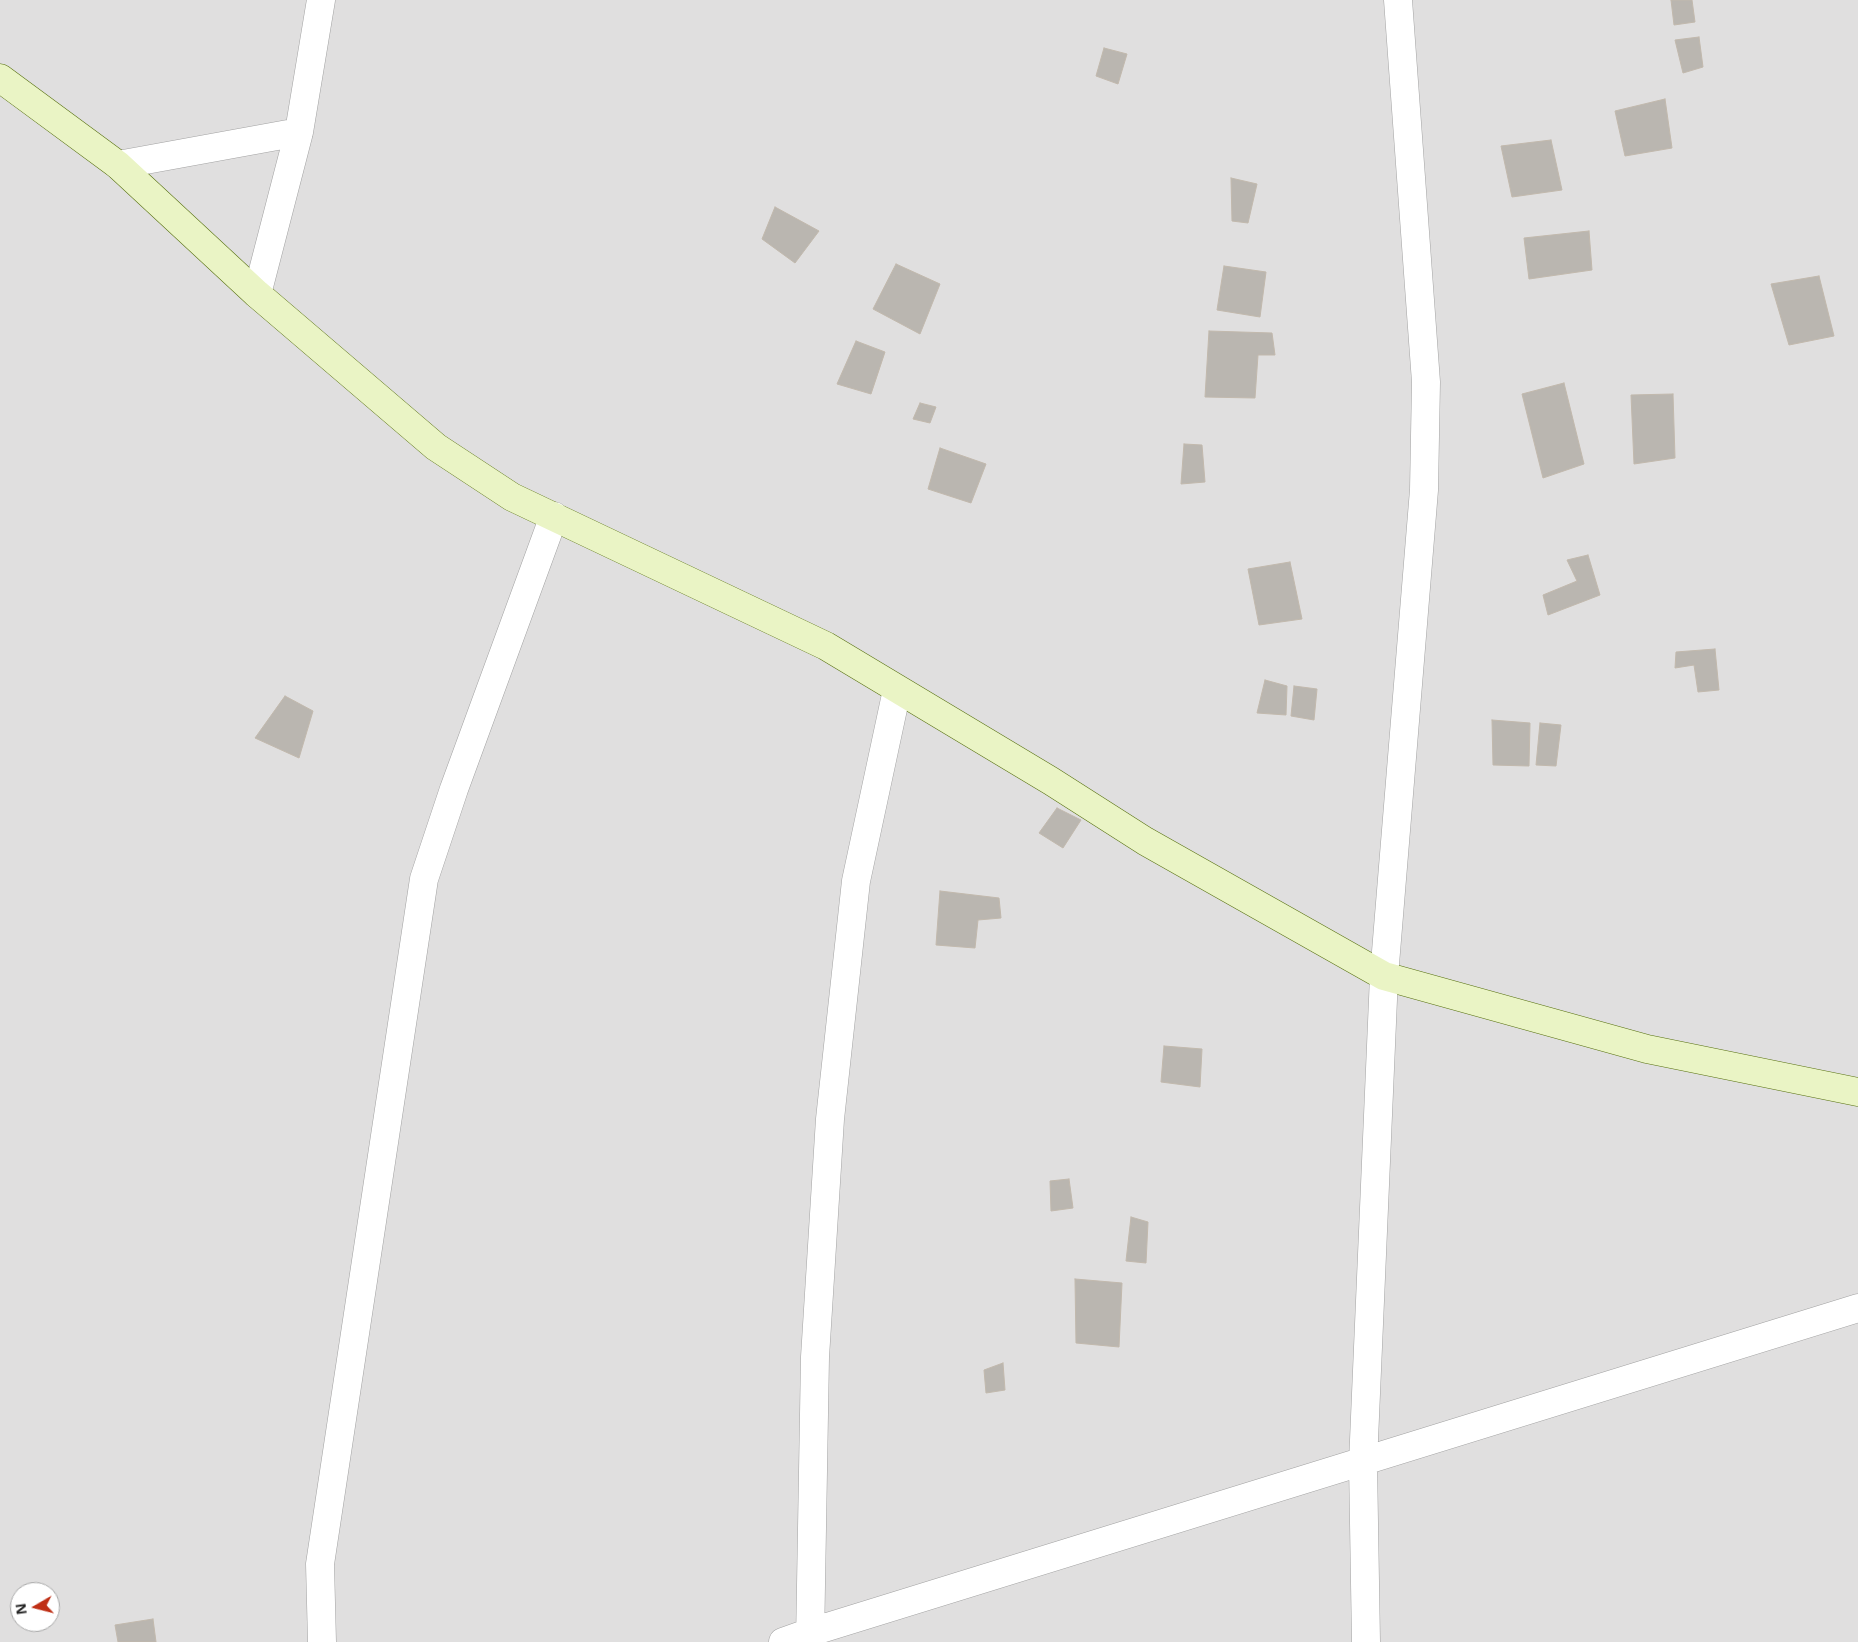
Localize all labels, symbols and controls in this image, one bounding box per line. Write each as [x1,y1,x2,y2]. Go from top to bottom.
north arrow [10,1582,60,1632]
text: N [10,1602,31,1616]

